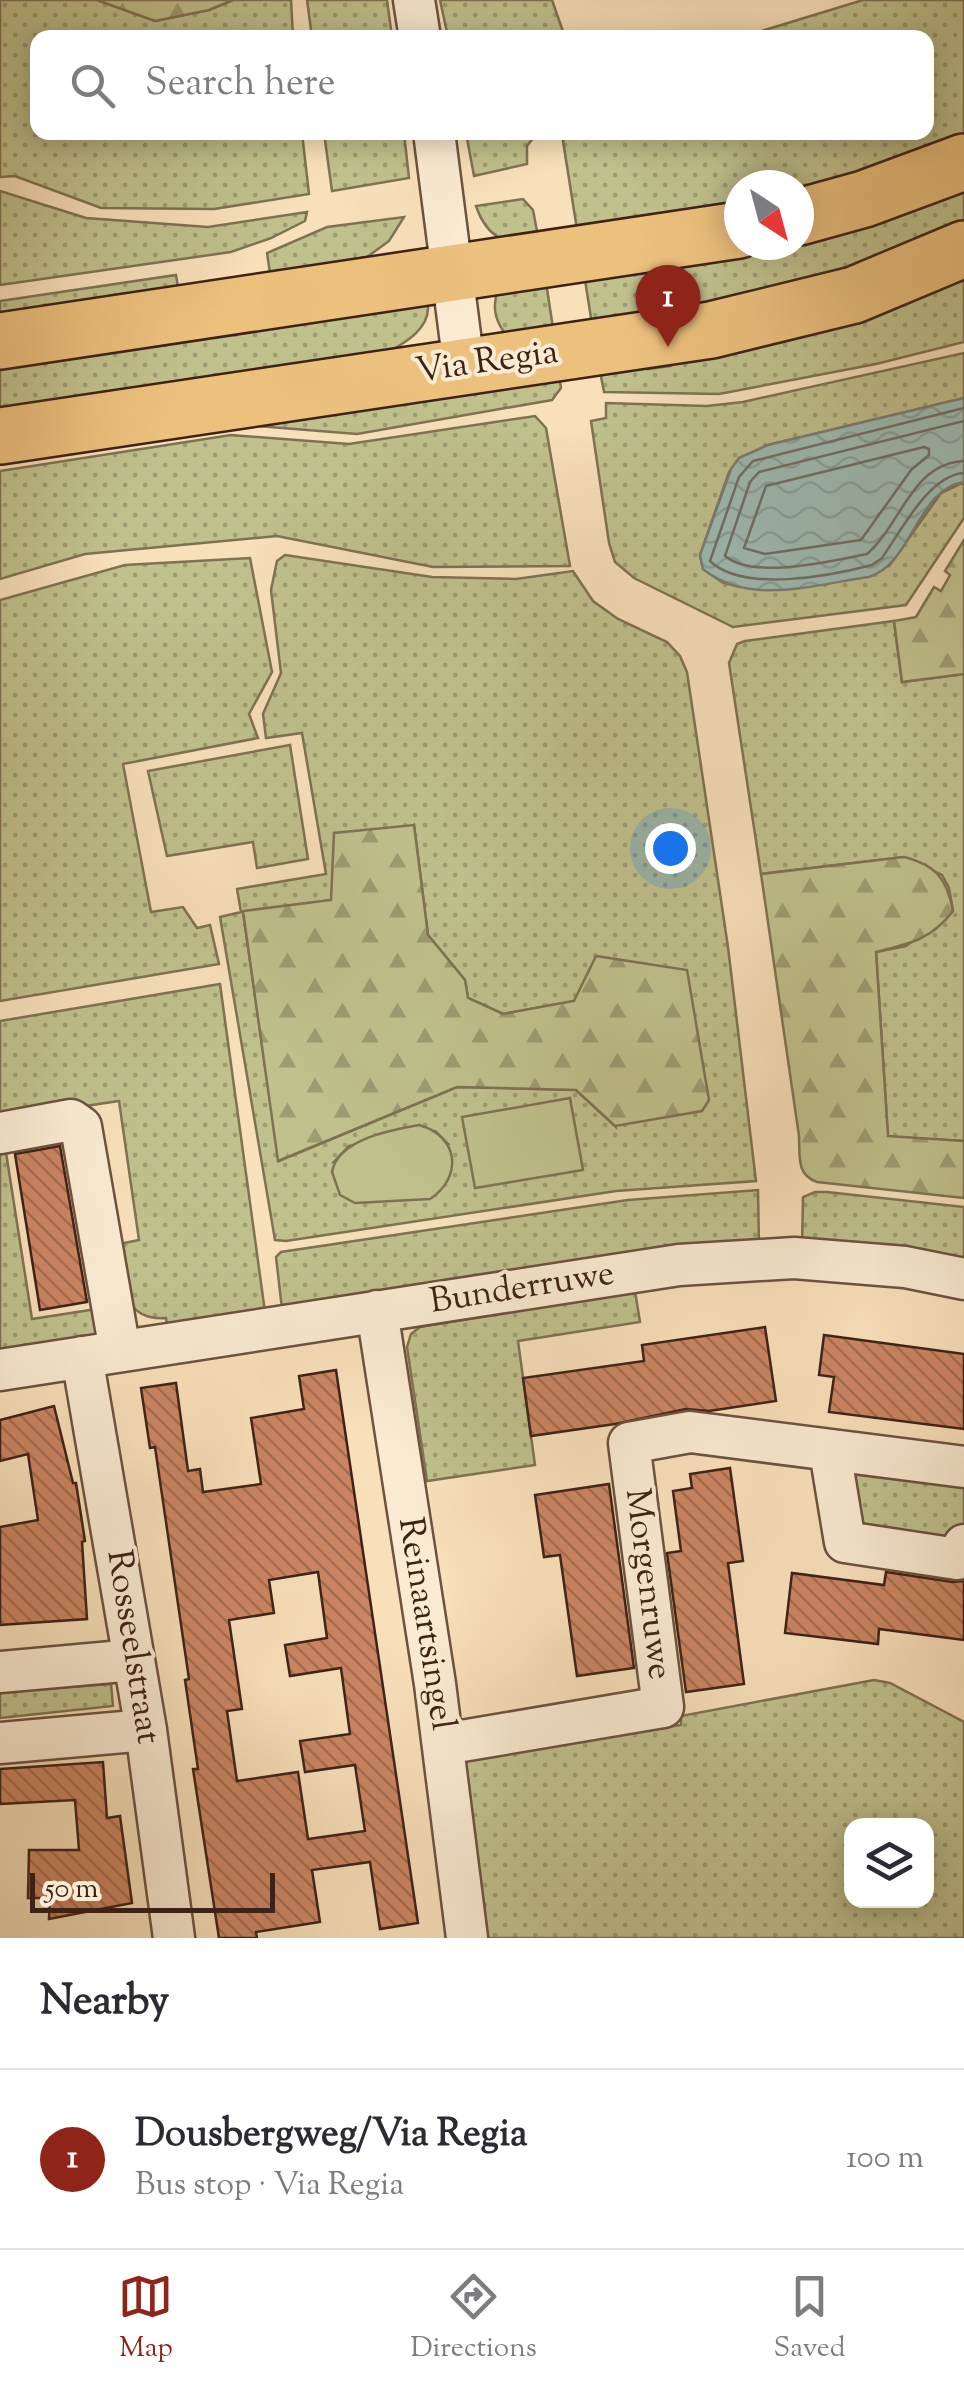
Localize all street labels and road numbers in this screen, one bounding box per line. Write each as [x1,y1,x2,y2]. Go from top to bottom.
street label: Via Regia [412,328,562,398]
street label: Bunderruwe [426,1249,618,1329]
street label: Morgenruwe [610,1485,684,1683]
street label: Reinaartsingel [383,1514,467,1734]
street label: Rosseelstraat [92,1546,172,1748]

